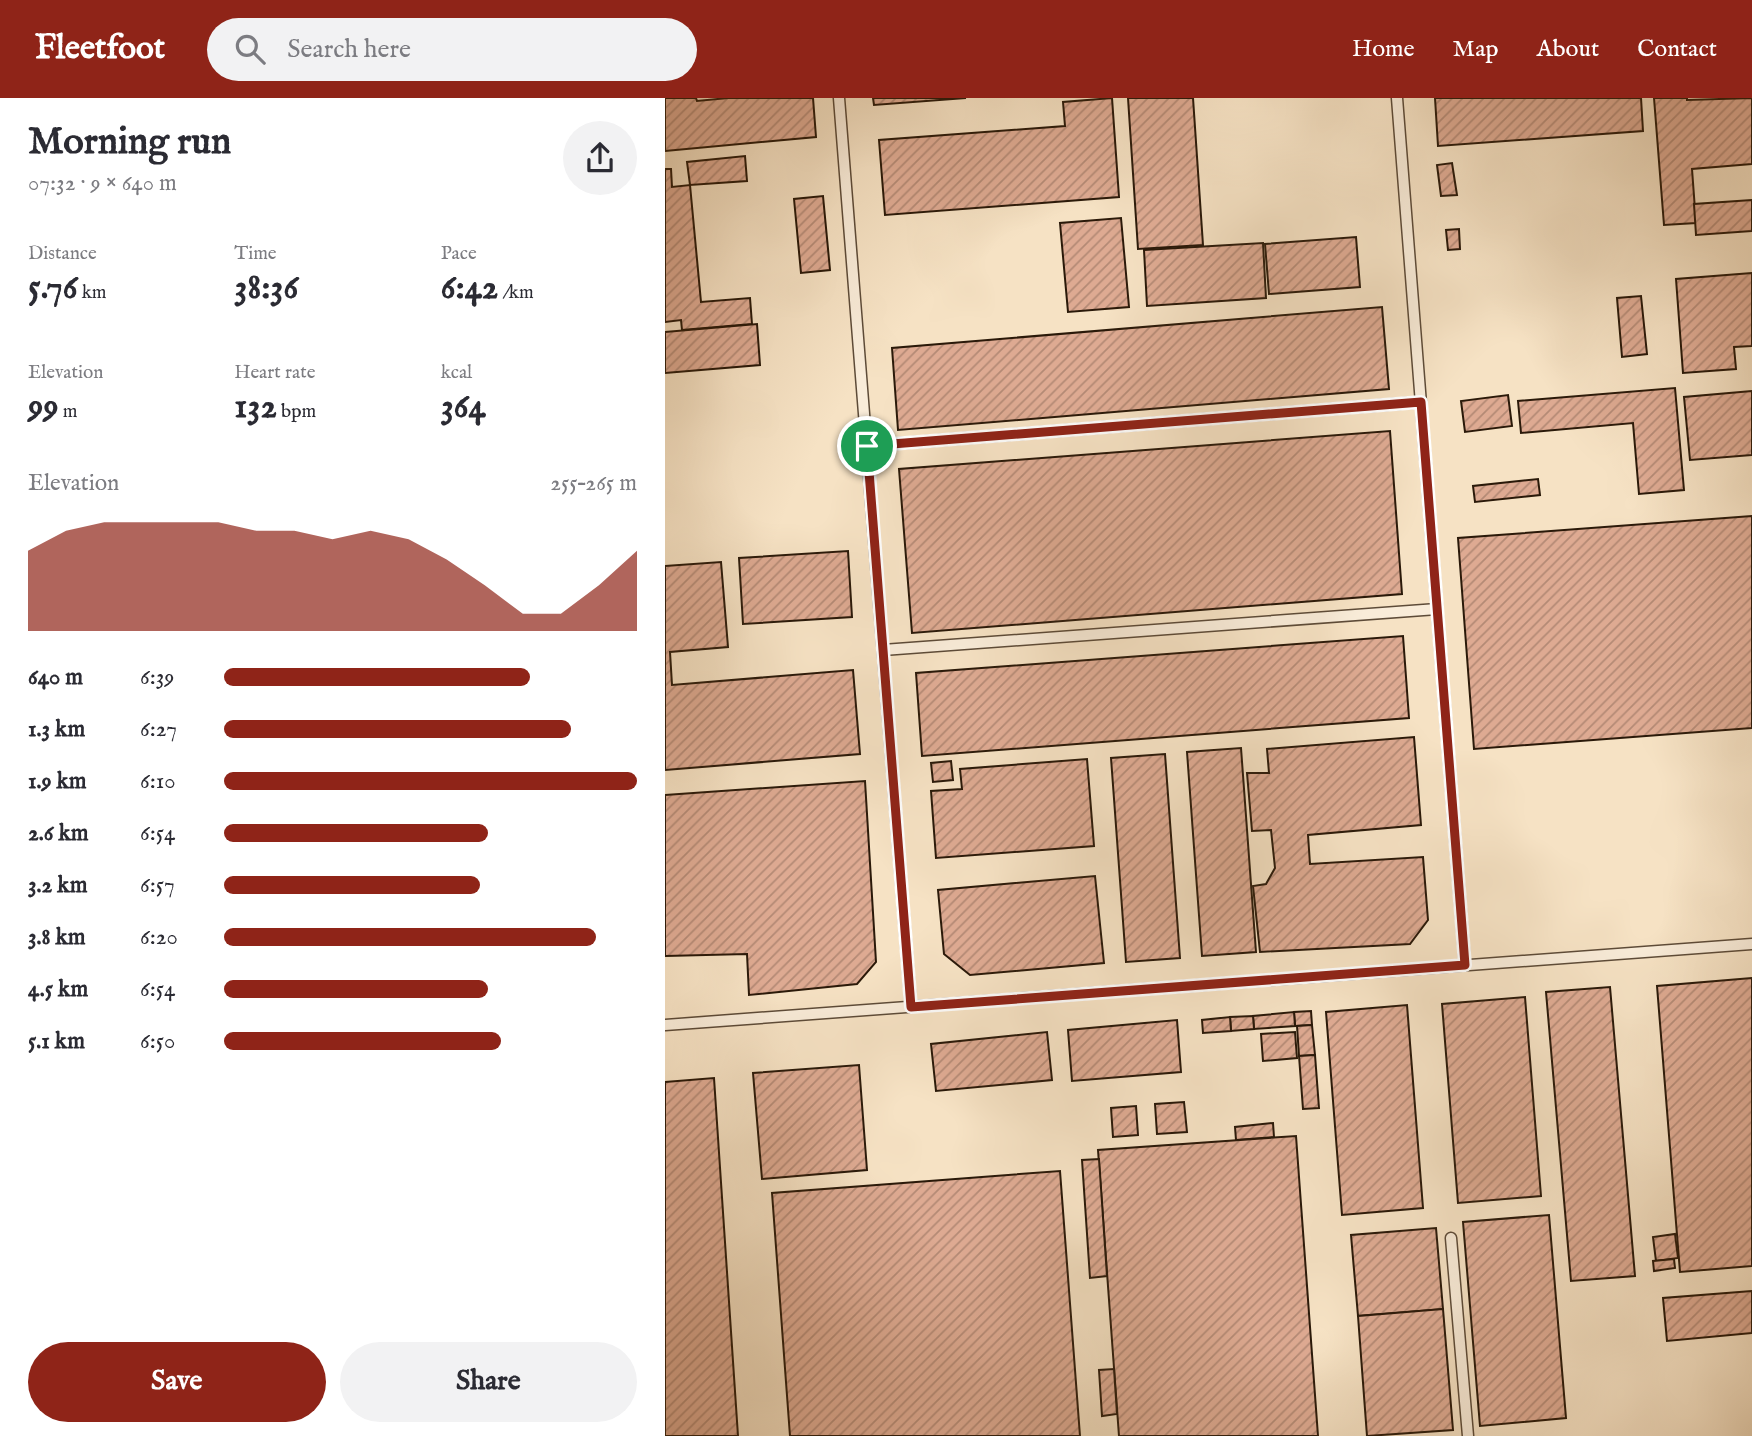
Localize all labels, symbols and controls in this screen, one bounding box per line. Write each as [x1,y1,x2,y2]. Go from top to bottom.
search box [207,18,697,81]
text: Fleetfoot [35,28,165,70]
icon: search [231,30,269,68]
text: Search here [287,33,411,66]
text: Home [1352,34,1415,65]
text: Map [1453,34,1499,65]
text: About [1537,34,1599,65]
text: Contact [1637,34,1717,65]
text: Morning run [28,119,231,167]
button: share [563,121,637,195]
text: 07:32 · 9 × 640 m [28,169,177,198]
text: Distance [28,242,97,266]
text: Time [234,242,277,266]
text: Pace [441,242,477,266]
text: 5.76 [28,266,77,311]
text: 38:36 [234,266,298,311]
text: 6:42 [441,266,498,311]
text: km [77,281,106,305]
text: /km [498,281,534,305]
text: Elevation [28,361,103,385]
text: Heart rate [234,361,315,385]
text: kcal [441,361,472,385]
text: 99 [28,385,59,430]
text: 132 [234,385,277,430]
text: 364 [441,385,486,430]
text: m [59,400,77,424]
text: bpm [277,400,316,424]
pin [837,416,897,476]
icon: arrive [848,427,886,465]
text: Elevation [28,469,119,498]
text: 255–265 m [550,469,637,498]
text: 640 m [28,663,83,692]
text: 6:39 [140,663,174,692]
text: 1.3 km [28,715,85,744]
text: 6:27 [140,715,177,744]
text: 1.9 km [28,767,87,796]
text: 6:10 [140,767,176,796]
text: 2.6 km [28,819,89,848]
text: 6:54 [140,819,175,848]
text: 3.2 km [28,871,87,900]
text: 6:57 [140,871,175,900]
text: 3.8 km [28,923,86,952]
text: 6:20 [140,923,178,952]
text: 4.5 km [28,975,88,1004]
text: 6:54 [140,975,175,1004]
text: 5.1 km [28,1027,85,1056]
text: 6:50 [140,1027,175,1056]
button: Save [28,1342,326,1422]
button: Share [340,1342,637,1422]

